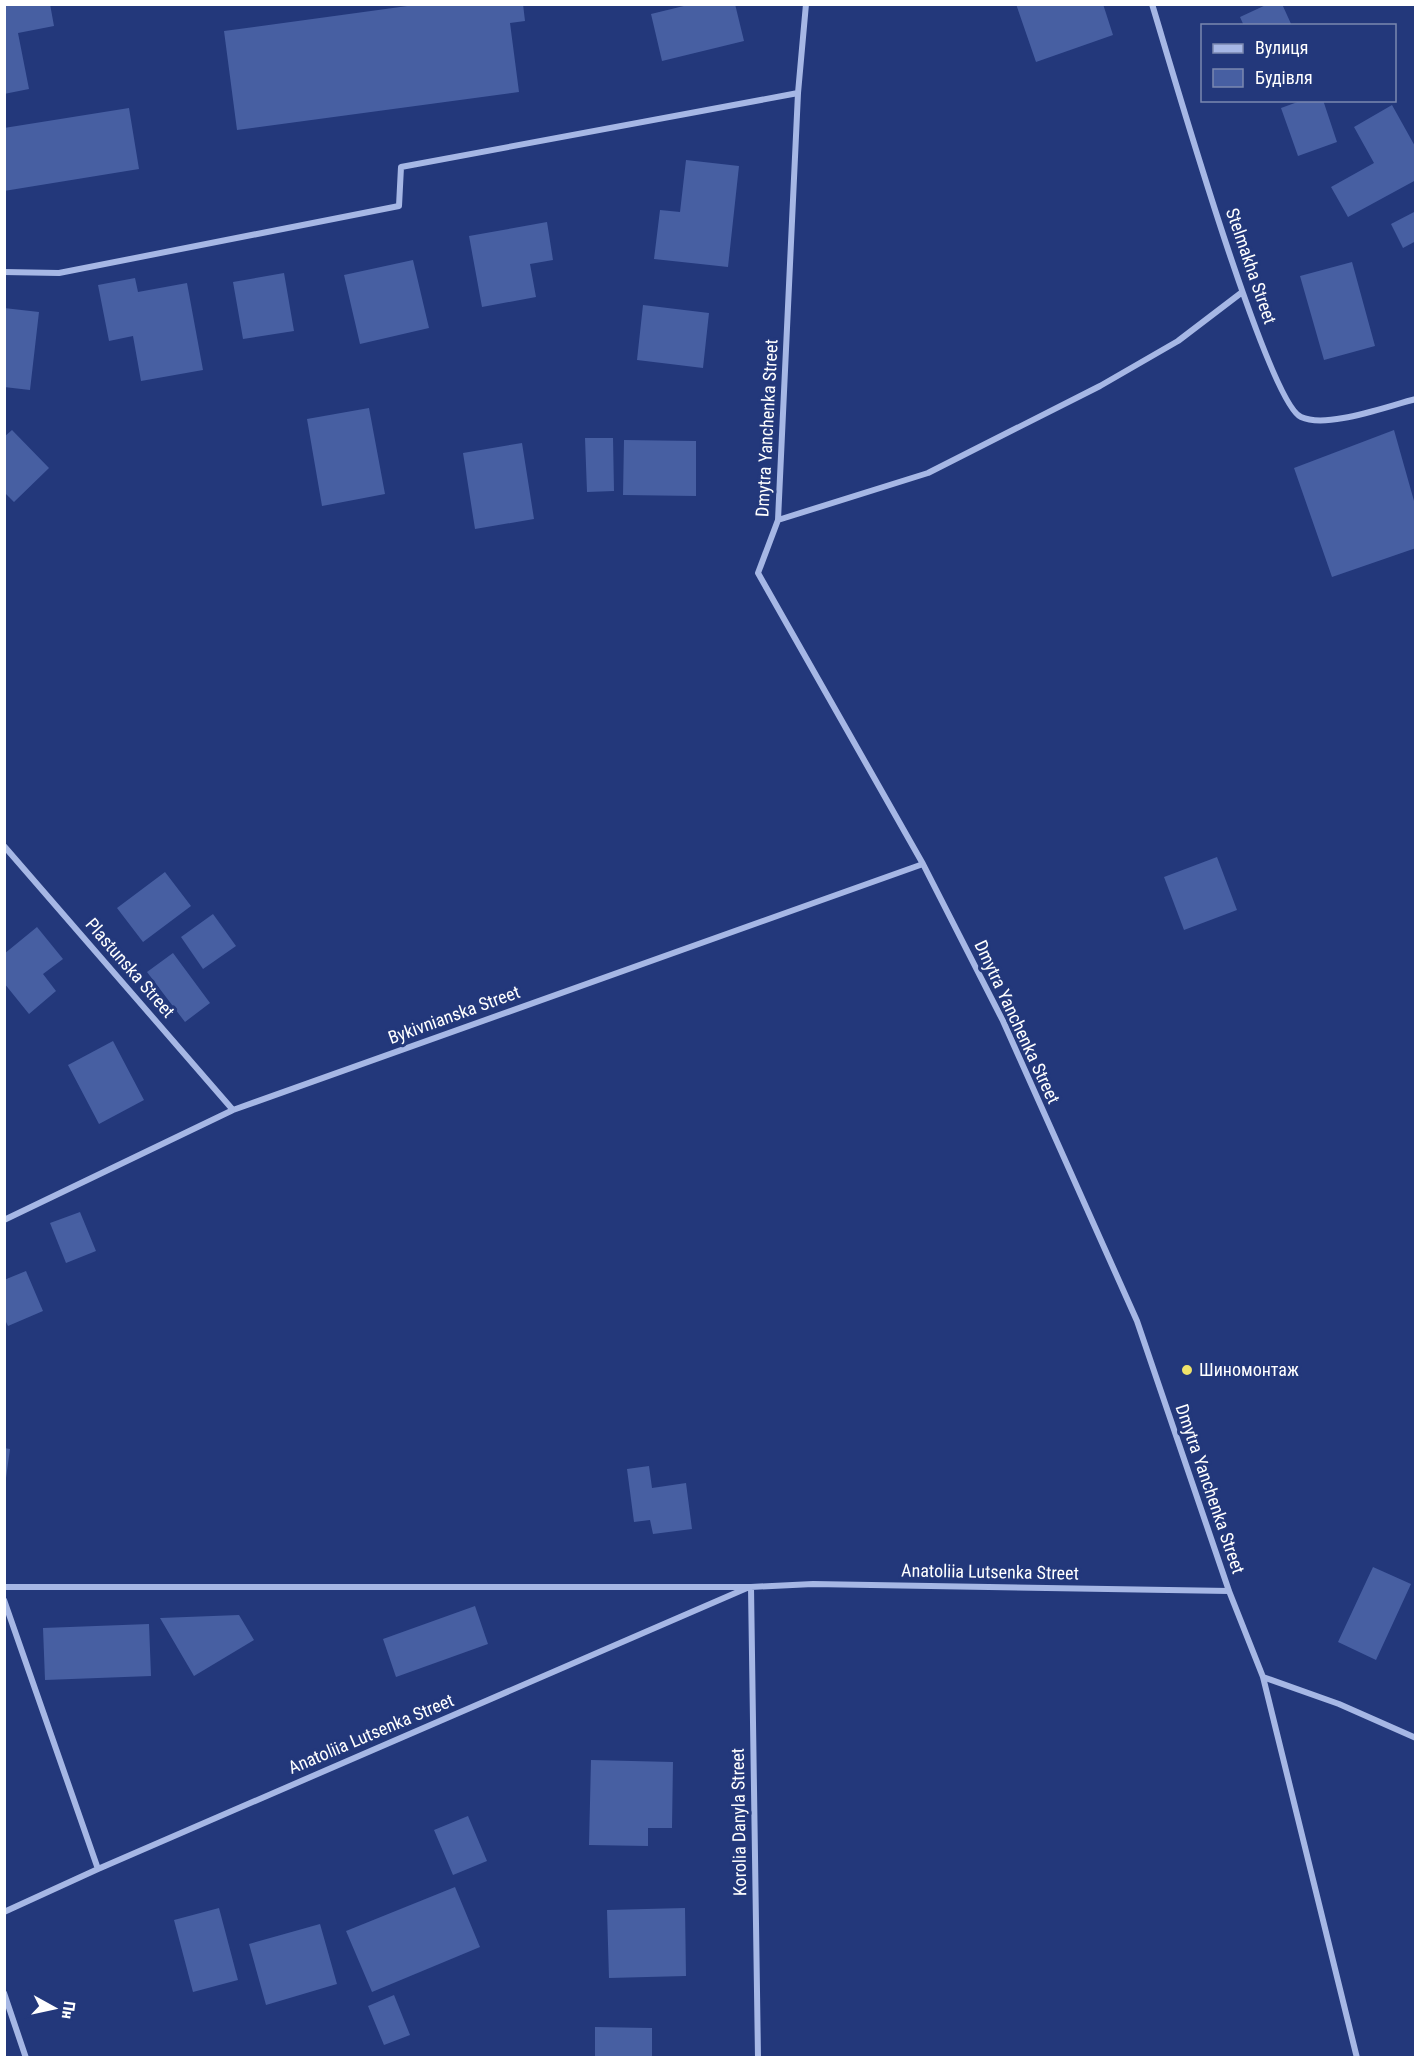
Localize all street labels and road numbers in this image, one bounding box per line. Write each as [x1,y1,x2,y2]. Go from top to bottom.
street label: Stelmakha Street [1222,205,1281,327]
street label: Dmytra Yanchenka Street [751,339,782,517]
street label: Plastunska Street [81,914,179,1022]
street label: Dmytra Yanchenka Street [970,937,1065,1107]
street label: Bykivnianska Street [385,981,523,1048]
street label: Dmytra Yanchenka Street [1172,1401,1249,1576]
street label: Anatoliia Lutsenka Street [901,1559,1079,1584]
street label: Anatoliia Lutsenka Street [285,1689,457,1778]
street label: Korolia Danyla Street [727,1748,750,1896]

